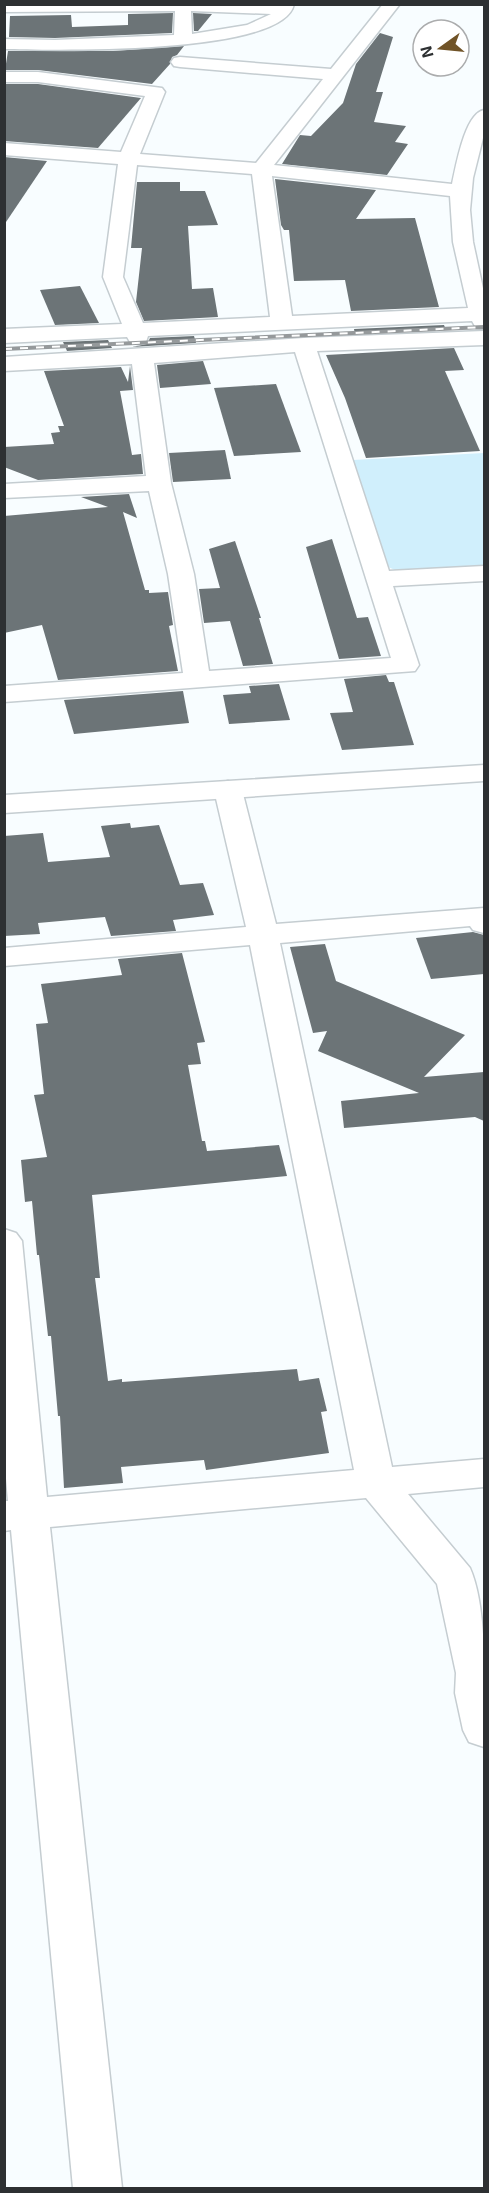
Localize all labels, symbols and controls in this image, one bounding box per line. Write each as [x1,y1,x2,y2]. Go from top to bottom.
north arrow [411,18,471,78]
text: N [415,44,437,60]

